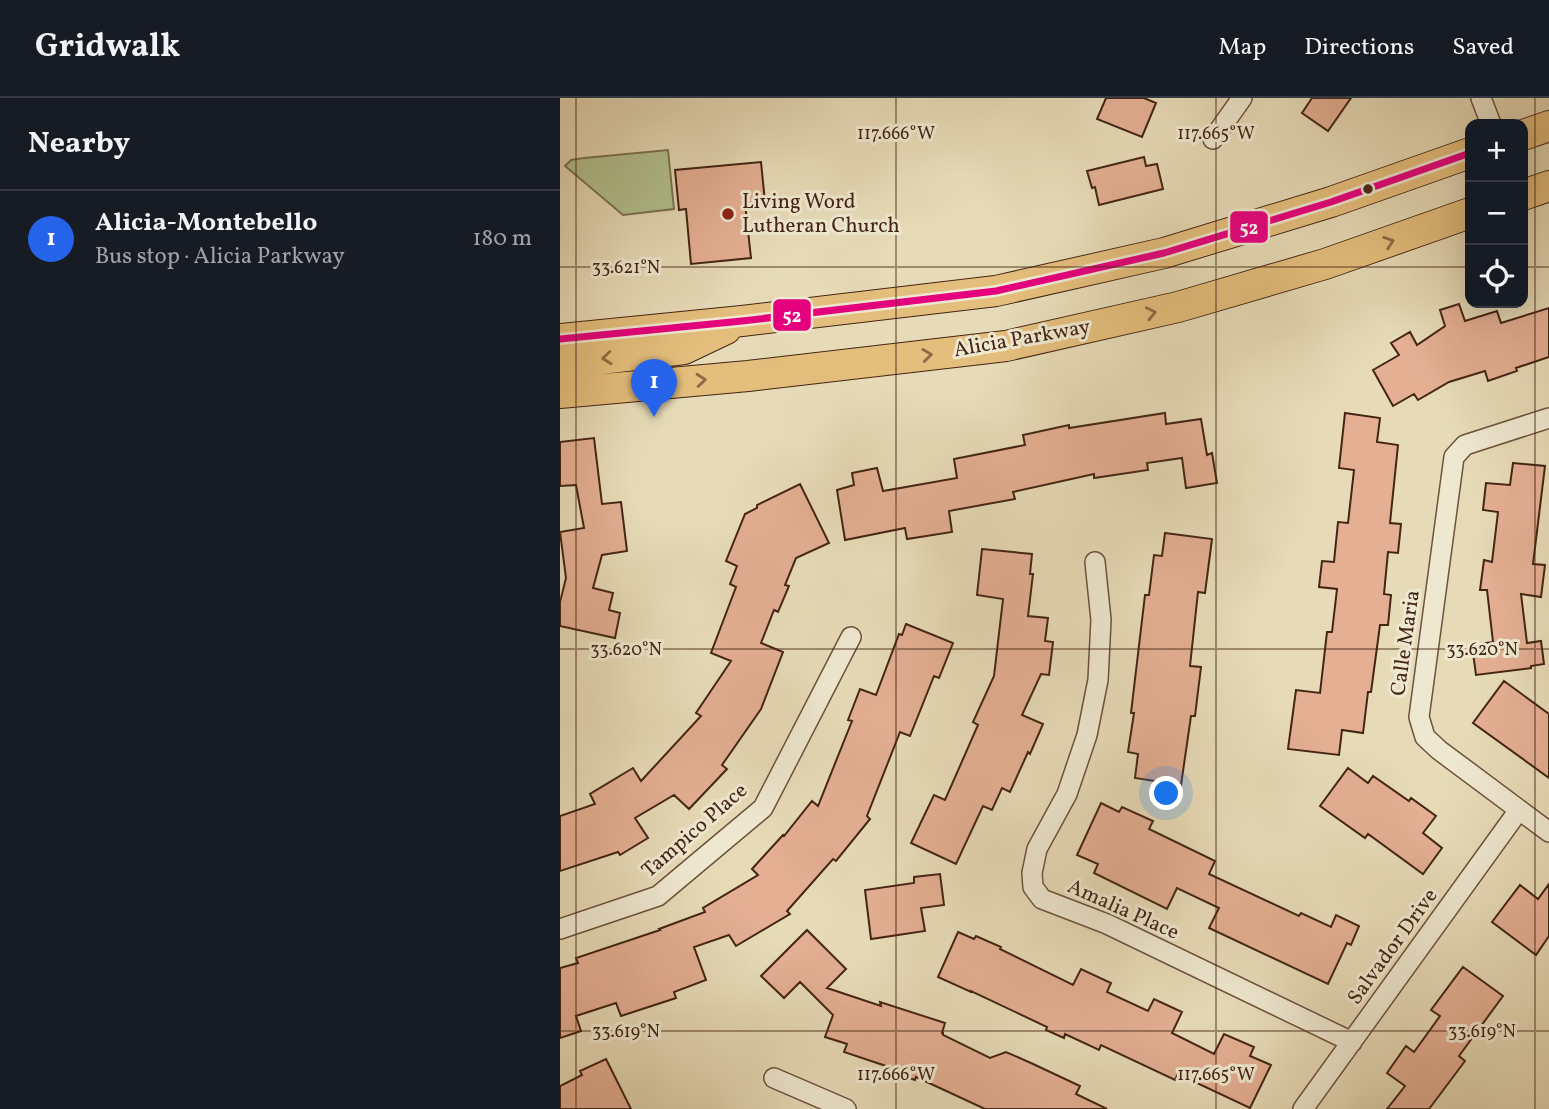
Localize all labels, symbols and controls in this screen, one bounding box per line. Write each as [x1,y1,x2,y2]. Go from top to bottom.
text: Gridwalk [35,25,180,71]
text: Map [1218,31,1266,65]
text: Directions [1304,31,1414,65]
text: Saved [1452,31,1514,65]
map controls [1465,119,1528,308]
button: + [1465,119,1528,182]
text: 117.666°W [857,122,935,147]
text: 117.665°W [1177,122,1255,147]
text: Nearby [28,123,130,165]
unlabelled marker [1361,182,1375,196]
button: − [1465,182,1528,245]
place label: Living Word Lutheran Church [742,188,900,241]
text: Alicia-Montebello [95,205,317,241]
marker: Living Word Lutheran Church [720,206,736,222]
line badge: 52 [1229,210,1269,244]
text: 52 [1239,216,1259,242]
text: 1 [46,223,56,255]
text: 180 m [473,223,532,255]
one-way arrow [1383,236,1395,250]
text: Bus stop · Alicia Parkway [95,241,345,273]
button: locate [1465,245,1528,308]
text: 33.621°N [592,256,660,281]
line badge: 52 [772,298,812,332]
text: 52 [782,304,802,330]
one-way arrow [1144,307,1156,321]
street label: Alicia Parkway [951,313,1093,365]
one-way arrow [921,347,933,362]
one-way arrow [602,350,613,365]
pin: 1 [631,359,677,417]
one-way arrow [696,373,707,388]
street label: Calle Maria [1384,588,1428,698]
text: 33.620°N [590,638,662,663]
text: 33.620°N [1446,638,1518,663]
your location [1149,776,1183,810]
street label: Tampico Place [636,777,754,885]
street label: Amalia Place [1063,872,1183,948]
street label: Salvador Drive [1341,883,1445,1011]
text: 33.619°N [592,1020,660,1045]
text: 33.619°N [1448,1020,1516,1045]
text: 117.666°W [857,1063,935,1088]
text: 117.665°W [1177,1063,1255,1088]

